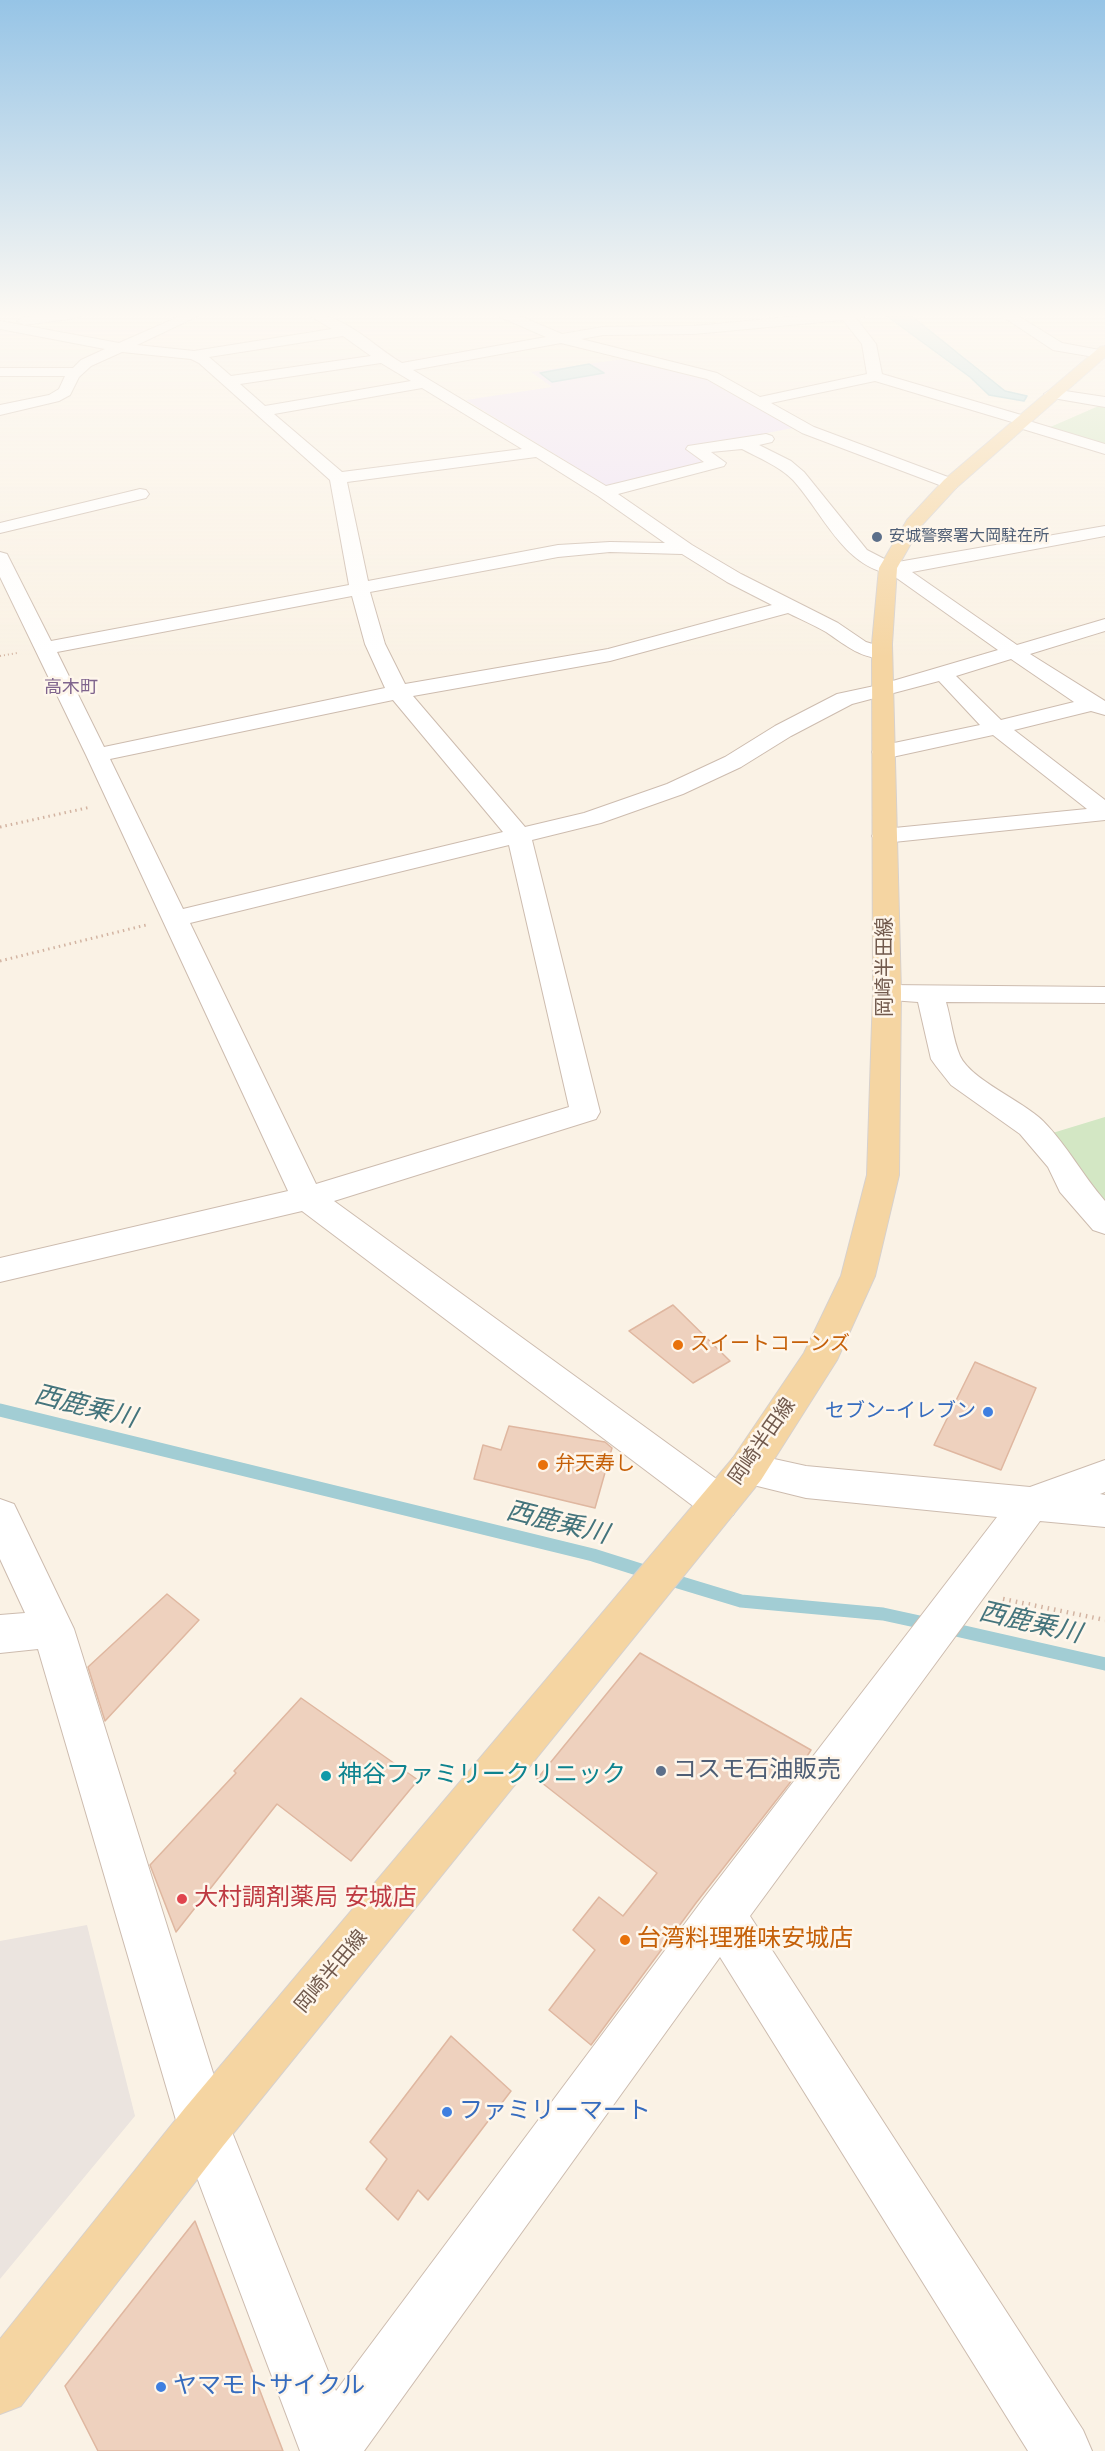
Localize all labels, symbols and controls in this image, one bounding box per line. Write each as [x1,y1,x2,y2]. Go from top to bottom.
place label: 安城警察署大岡駐在所 [889,527,1049,547]
marker: 安城警察署大岡駐在所 [870,530,884,544]
district label: 高木町 [44,677,98,699]
street label: 岡崎半田線 [874,917,898,1017]
place label: スイートコーンズ [690,1333,850,1357]
marker: スイートコーンズ [671,1338,685,1352]
water label: 西鹿乗川 [31,1380,139,1436]
street label: 岡崎半田線 [724,1394,802,1490]
place label: セブン-イレブン [825,1400,976,1424]
marker: セブン-イレブン [981,1405,995,1419]
place label: 弁天寿し [555,1453,635,1477]
marker: 弁天寿し [536,1458,550,1472]
water label: 西鹿乗川 [503,1496,611,1552]
water label: 西鹿乗川 [976,1597,1084,1651]
place label: コスモ石油販売 [673,1757,841,1785]
place label: 神谷ファミリークリニック [338,1762,626,1790]
marker: コスモ石油販売 [654,1764,668,1778]
marker: 神谷ファミリークリニック [319,1769,333,1783]
place label: 大村調剤薬局 安城店 [194,1885,416,1913]
marker: 大村調剤薬局 安城店 [175,1892,189,1906]
street label: 岡崎半田線 [291,1926,373,2018]
place label: 台湾料理雅味安城店 [637,1926,853,1954]
marker: 台湾料理雅味安城店 [618,1933,632,1947]
place label: ファミリーマート [459,2098,651,2126]
marker: ファミリーマート [440,2105,454,2119]
place label: ヤマモトサイクル [173,2373,365,2401]
marker: ヤマモトサイクル [154,2380,168,2394]

